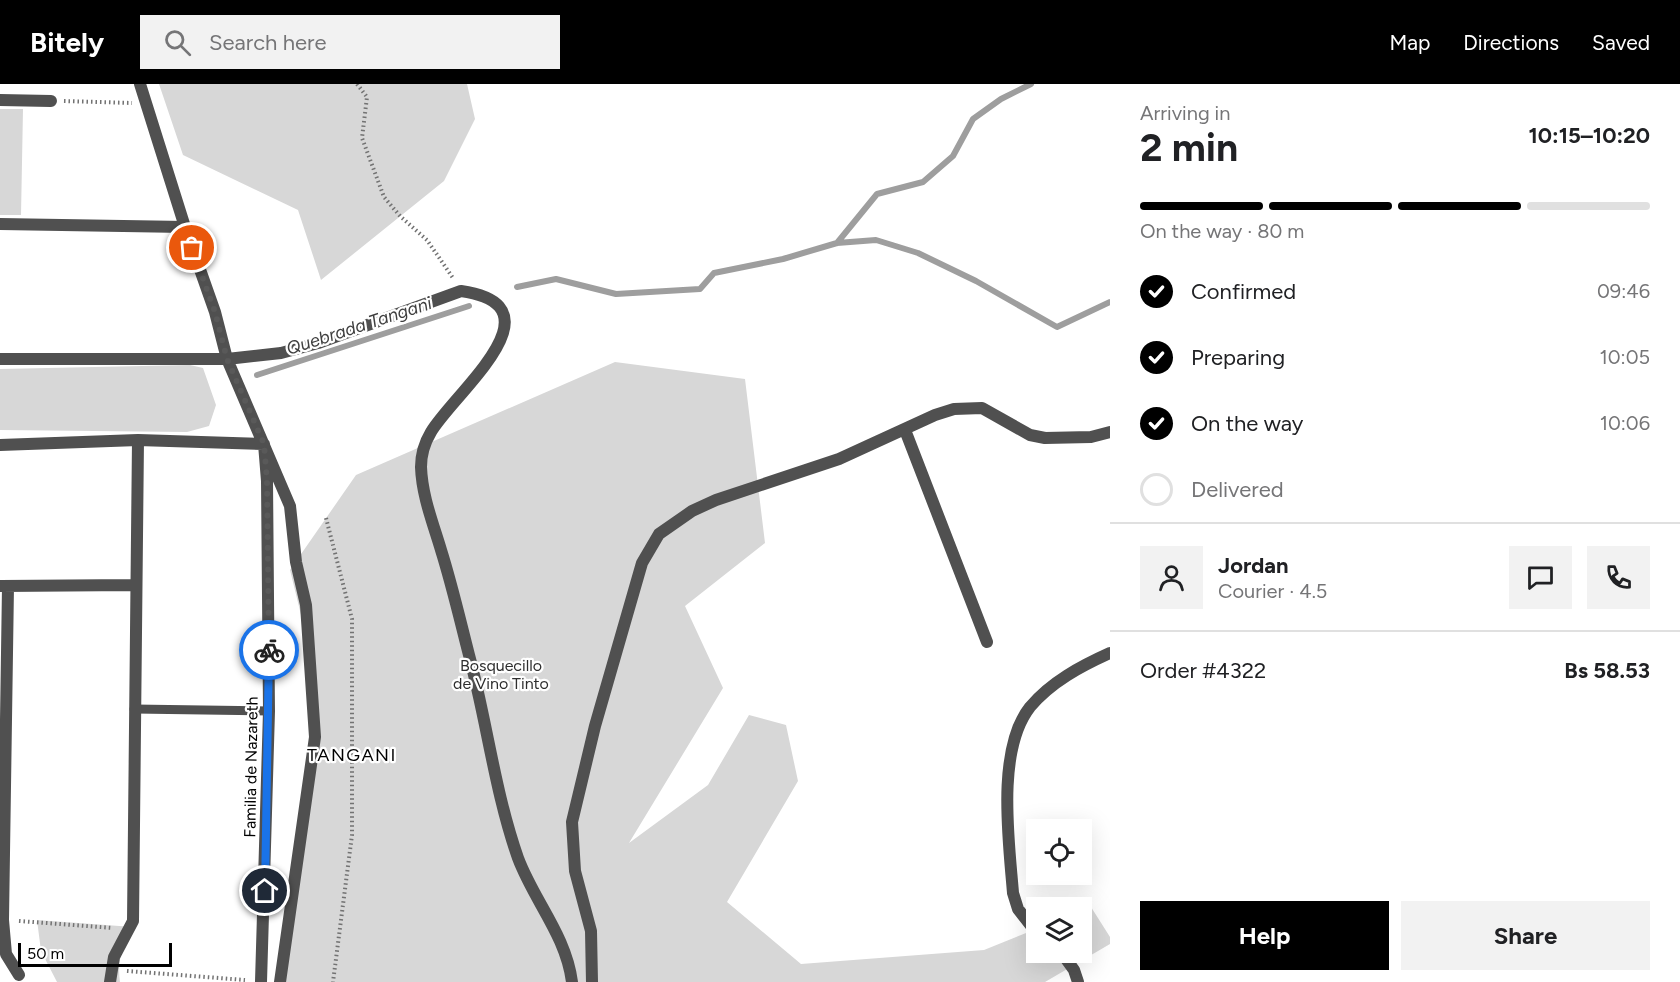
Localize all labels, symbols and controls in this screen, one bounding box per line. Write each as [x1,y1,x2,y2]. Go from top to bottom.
search box [140,15,560,69]
text: Bitely [30,25,104,59]
icon: search [161,26,194,59]
text: Search here [209,29,327,56]
text: Map [1389,30,1430,55]
text: Directions [1463,30,1559,55]
text: Saved [1592,30,1650,55]
text: Arriving in [1140,101,1230,125]
text: 10:15–10:20 [1529,122,1650,149]
text: 2 min [1140,124,1238,171]
text: On the way · 80 m [1140,219,1304,243]
pin [166,222,217,273]
icon: bag [175,231,208,264]
icon: check [1140,275,1173,308]
text: Confirmed [1191,278,1296,305]
text: 09:46 [1597,279,1650,303]
water label: Quebrada Tangani [284,292,435,360]
icon: check [1140,341,1173,374]
text: Preparing [1191,344,1285,371]
text: 10:05 [1600,345,1650,369]
icon: check [1140,407,1173,440]
text: On the way [1191,410,1303,437]
text: 10:06 [1600,411,1650,435]
text: Delivered [1191,476,1284,503]
button: person [1140,546,1203,609]
button: chat [1509,546,1572,609]
button: phone [1587,546,1650,609]
text: Jordan [1218,552,1289,579]
text: Courier · 4.5 [1218,579,1327,603]
courier [239,620,299,680]
icon: bike [253,634,286,667]
park label: Bosquecillo de Vino Tinto [453,656,549,693]
text: Order #4322 [1140,657,1266,684]
text: Bs 58.53 [1564,657,1650,684]
street label: Familia de Nazareth [240,696,262,838]
district label: TANGANI [307,744,397,766]
map controls [1026,819,1092,963]
button: locate [1026,819,1092,885]
pin [239,865,290,916]
icon: home [248,874,281,907]
button: layers [1026,897,1092,963]
button: Help [1140,901,1389,970]
button: Share [1401,901,1650,970]
scale bar [18,940,172,968]
text: 50 m [27,944,64,963]

